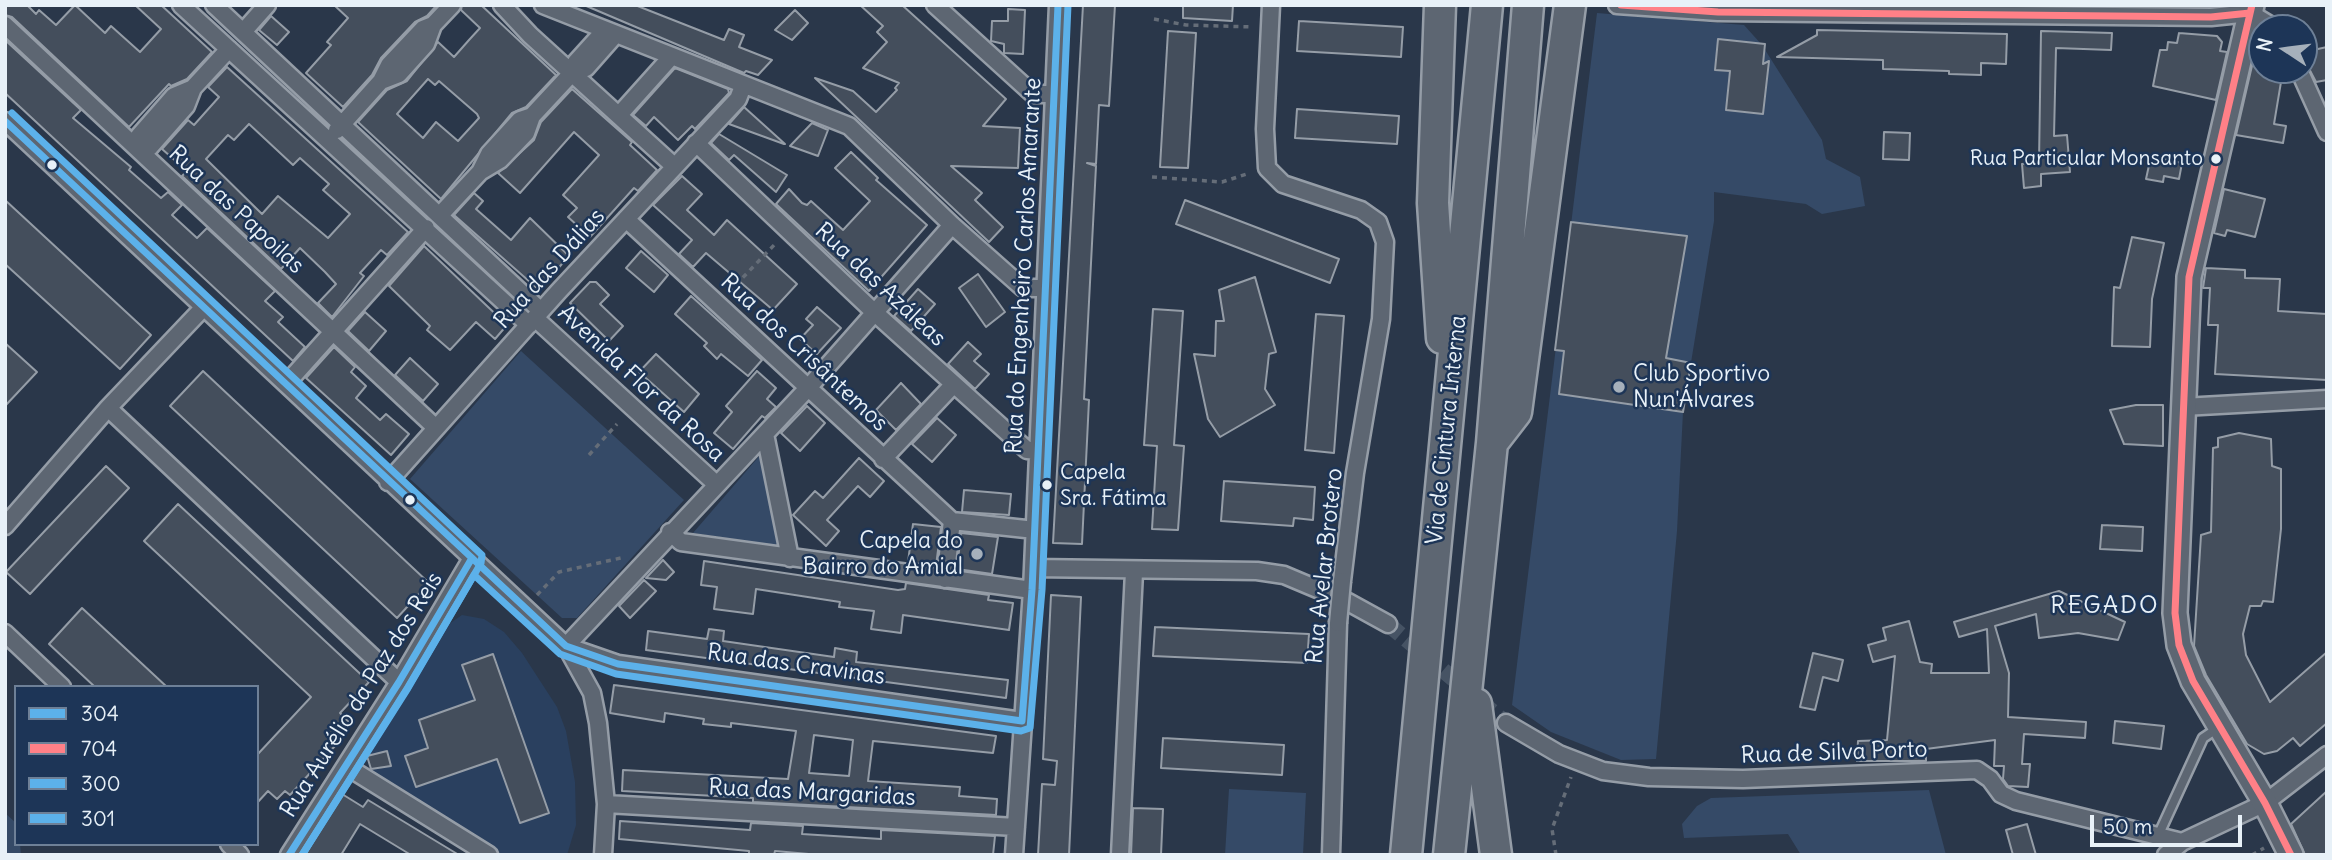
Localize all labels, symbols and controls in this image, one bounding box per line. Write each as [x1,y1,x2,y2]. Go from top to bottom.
north arrow [2248,14,2318,84]
text: N [2251,36,2278,54]
street label: Rua do Engenheiro Carlos Amarante [1000,77,1048,455]
street label: Rua das Papoilas [162,140,310,280]
place label: Rua Particular Monsanto [1970,146,2203,172]
marker: Rua Particular Monsanto [2209,152,2223,166]
unlabelled marker [45,158,59,172]
street label: Rua das Dálias [489,203,611,335]
street label: Rua das Azáleas [809,217,951,353]
street label: Rua dos Crisântemos [715,268,893,438]
street label: Avenida Flor da Rosa [552,300,730,468]
street label: Via de Cintura Interna [1421,314,1473,546]
place label: Club Sportivo Nun'Álvares [1633,360,1770,414]
marker: Club Sportivo Nun'Álvares [1611,379,1627,395]
place label: Capela Sra. Fátima [1060,460,1166,510]
street label: Rua Avelar Brotero [1301,467,1349,665]
marker: Capela Sra. Fátima [1040,478,1054,492]
unlabelled marker [403,493,417,507]
place label: Capela do Bairro do Amial [802,527,963,581]
marker: Capela do Bairro do Amial [969,546,985,562]
street label: Rua Aurélio da Paz dos Reis [275,567,449,823]
district label: REGADO [2051,592,2159,620]
street label: Rua das Cravinas [705,639,887,691]
legend [14,685,259,846]
text: 304 [81,700,119,727]
text: 704 [81,735,117,762]
street label: Rua de Silva Porto [1740,736,1928,770]
text: 300 [81,770,121,797]
street label: Rua das Margaridas [708,774,916,812]
scale bar [2094,800,2246,844]
text: 301 [81,805,115,832]
text: 50 m [2103,813,2152,840]

